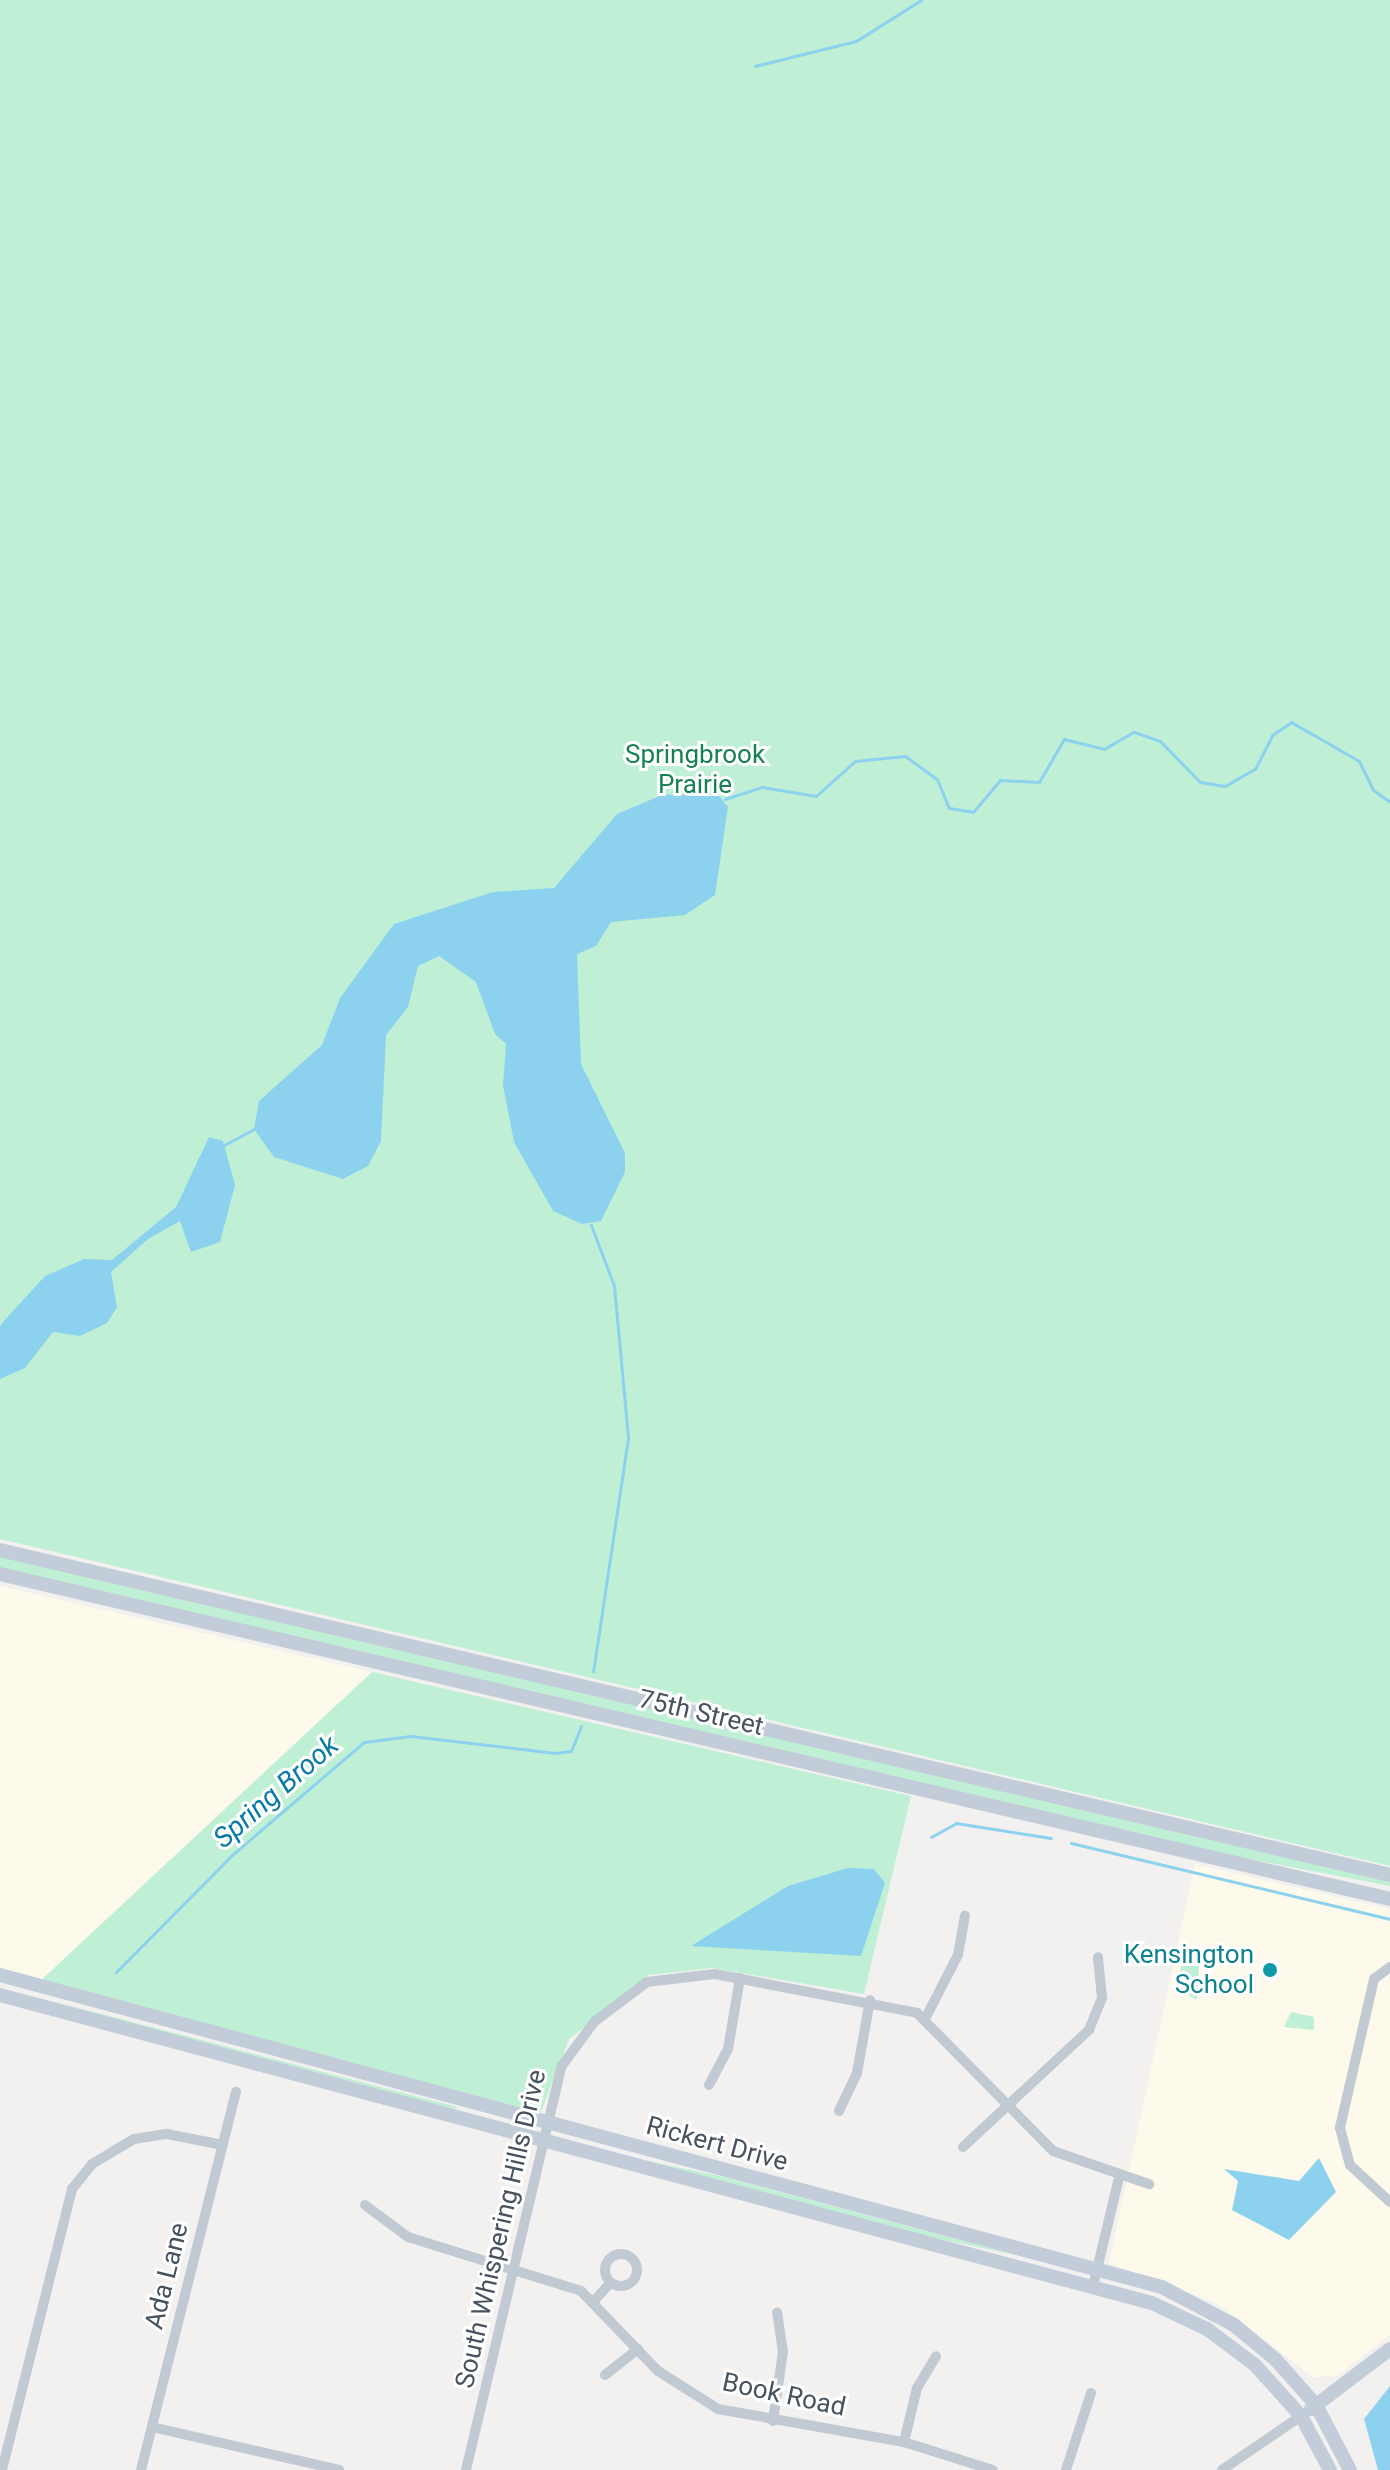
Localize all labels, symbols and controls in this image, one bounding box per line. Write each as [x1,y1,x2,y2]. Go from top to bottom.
park label: Springbrook Prairie [625,739,765,800]
street label: 75th Street [636,1684,766,1742]
water label: Spring Brook [207,1728,345,1856]
place label: Kensington School [1124,1939,1254,2000]
marker: Kensington School [1261,1961,1279,1979]
street label: South Whispering Hills Drive [449,2067,553,2391]
street label: Rickert Drive [643,2110,791,2178]
street label: Ada Lane [139,2220,195,2332]
street label: Book Road [720,2367,848,2423]

